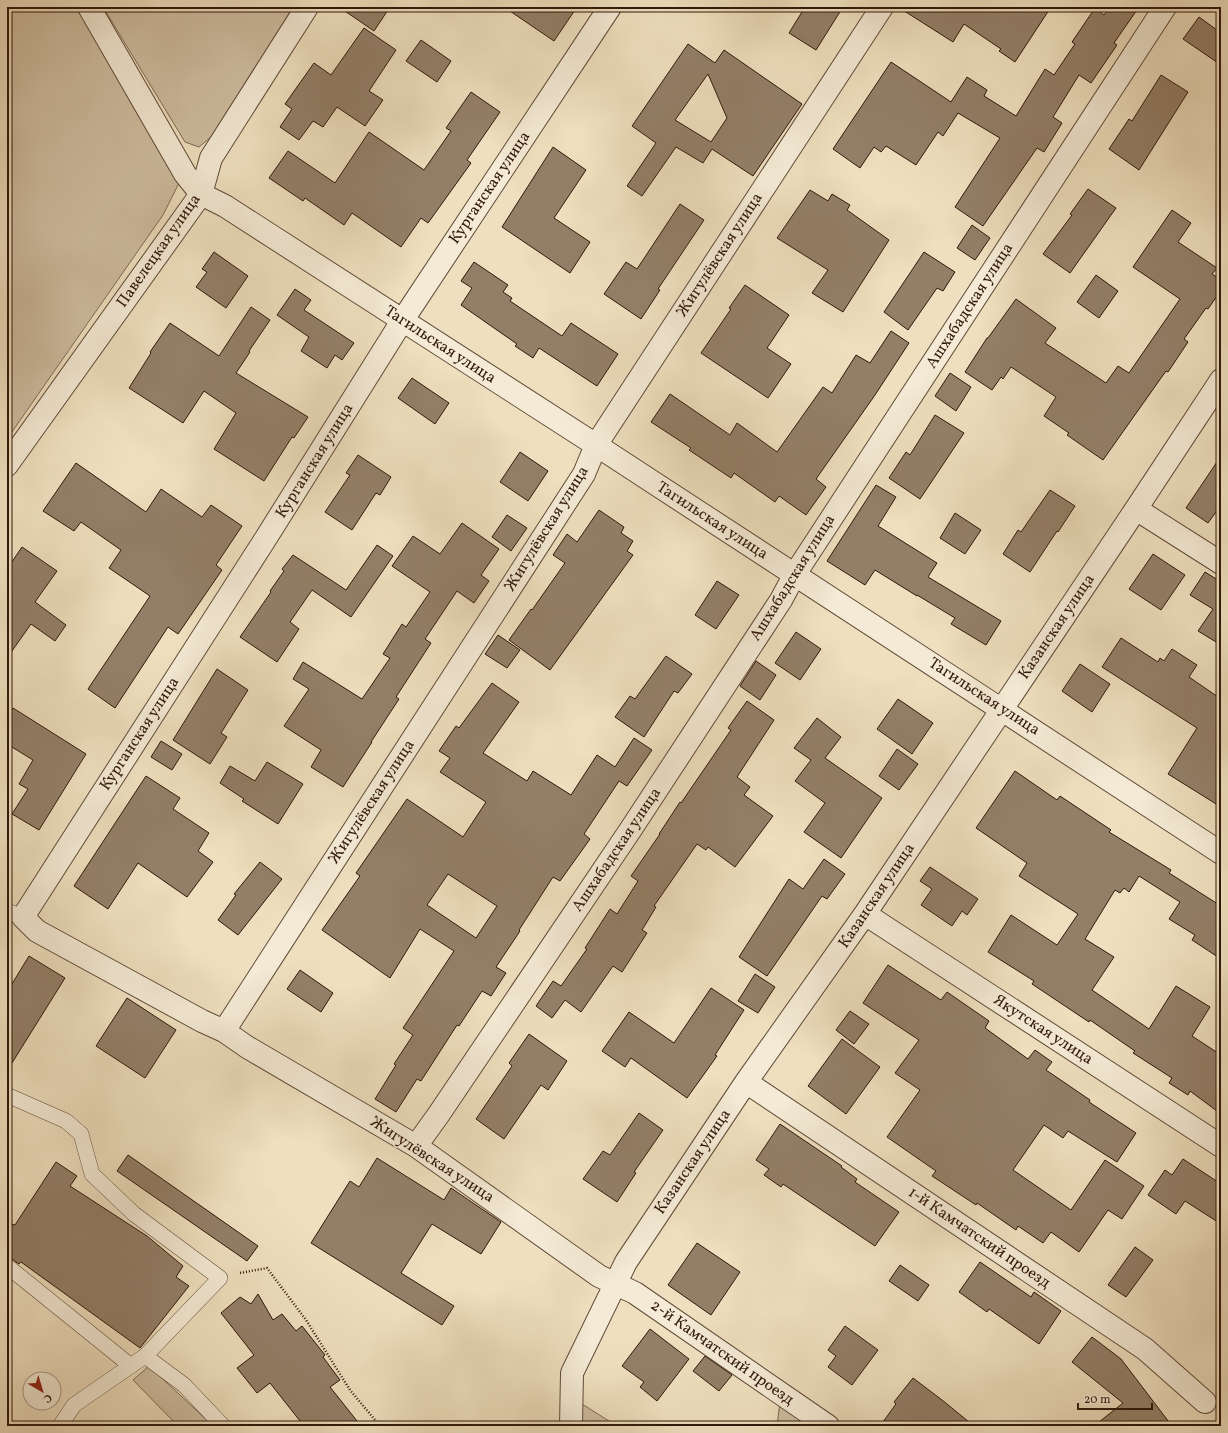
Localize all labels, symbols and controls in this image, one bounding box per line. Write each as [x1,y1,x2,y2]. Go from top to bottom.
street label: Курганская улица [444,127,536,249]
street label: Жигулёвская улица [672,189,768,321]
street label: Павелецкая улица [112,190,206,312]
street label: Ашхабадская улица [921,239,1019,373]
street label: Тагильская улица [380,301,500,389]
street label: Курганская улица [271,399,359,523]
street label: Жигулёвская улица [499,462,595,596]
street label: Тагильская улица [652,477,772,565]
street label: Ашхабадская улица [745,510,841,646]
street label: Казанская улица [1014,570,1100,684]
street label: Тагильская улица [924,653,1044,741]
street label: Курганская улица [95,673,185,795]
street label: Жигулёвская улица [324,736,420,868]
street label: Ашхабадская улица [567,783,667,917]
street label: Казанская улица [834,839,920,953]
street label: Якутская улица [989,990,1097,1070]
street label: Казанская улица [650,1105,736,1219]
street label: Жигулёвская улица [366,1112,498,1208]
street label: 1-й Камчатский проезд [903,1182,1055,1294]
street label: 2-й Камчатский проезд [646,1295,798,1411]
north arrow [22,1371,62,1411]
scale bar [1078,1385,1152,1411]
text: С [40,1390,55,1406]
text: 20 m [1084,1392,1111,1408]

